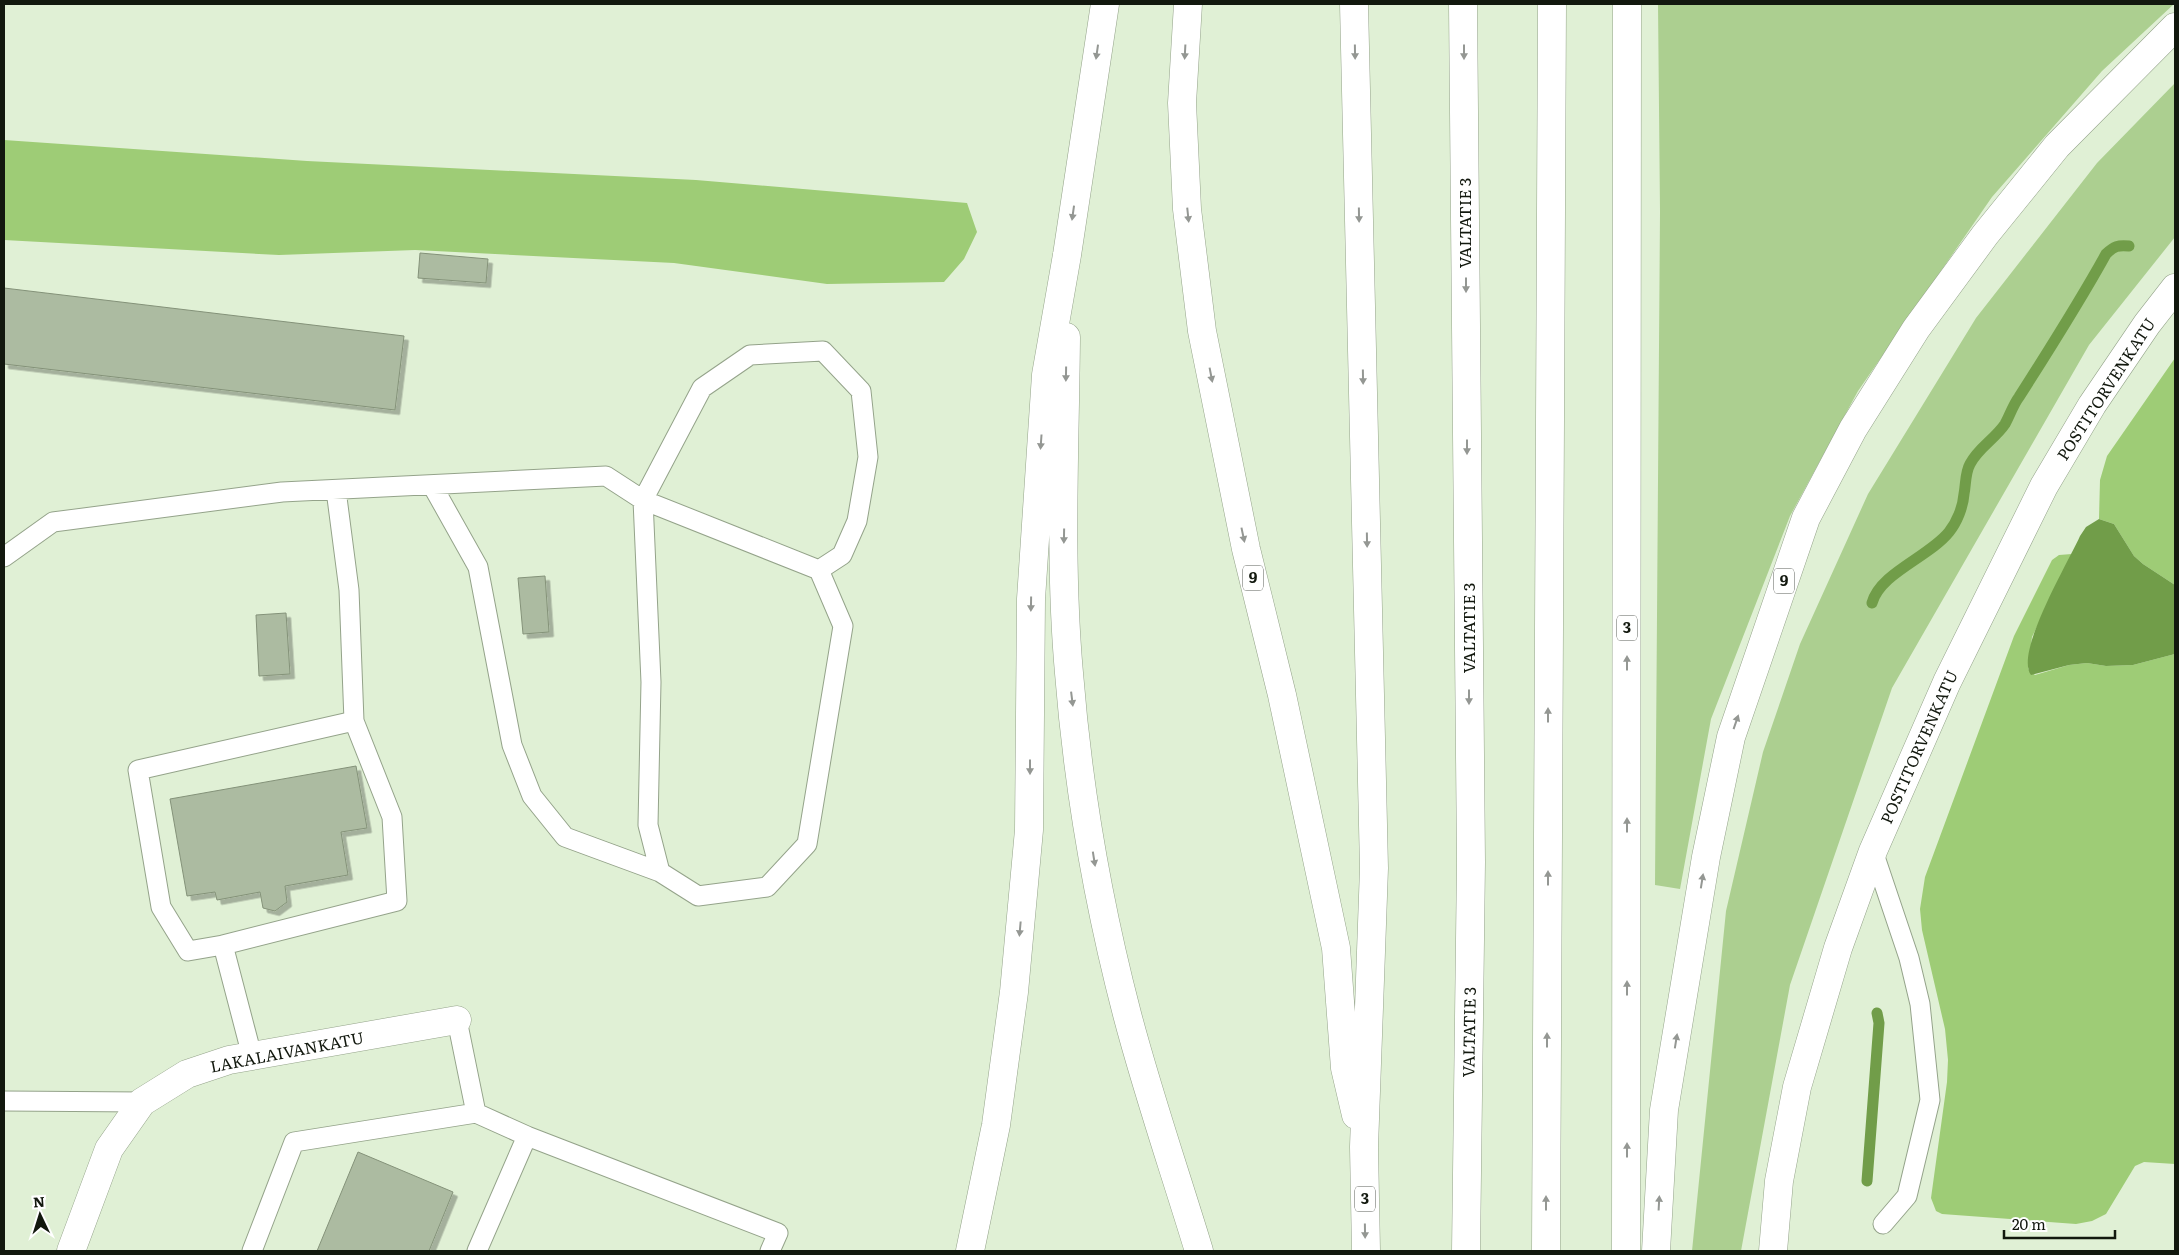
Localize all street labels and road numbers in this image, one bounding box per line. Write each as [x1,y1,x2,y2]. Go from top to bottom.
street label: VALTATIE 3 [1452,178,1476,268]
street label: POSTITORVENKATU [2050,312,2160,464]
road number: 9 [1243,566,1263,590]
road number: 9 [1774,568,1794,594]
street label: VALTATIE 3 [1456,583,1480,673]
road number: 3 [1617,616,1637,640]
street label: POSTITORVENKATU [1873,666,1963,827]
street label: VALTATIE 3 [1455,986,1481,1078]
street label: LAKALAIVANKATU [208,1024,366,1078]
road number: 3 [1355,1186,1375,1212]

